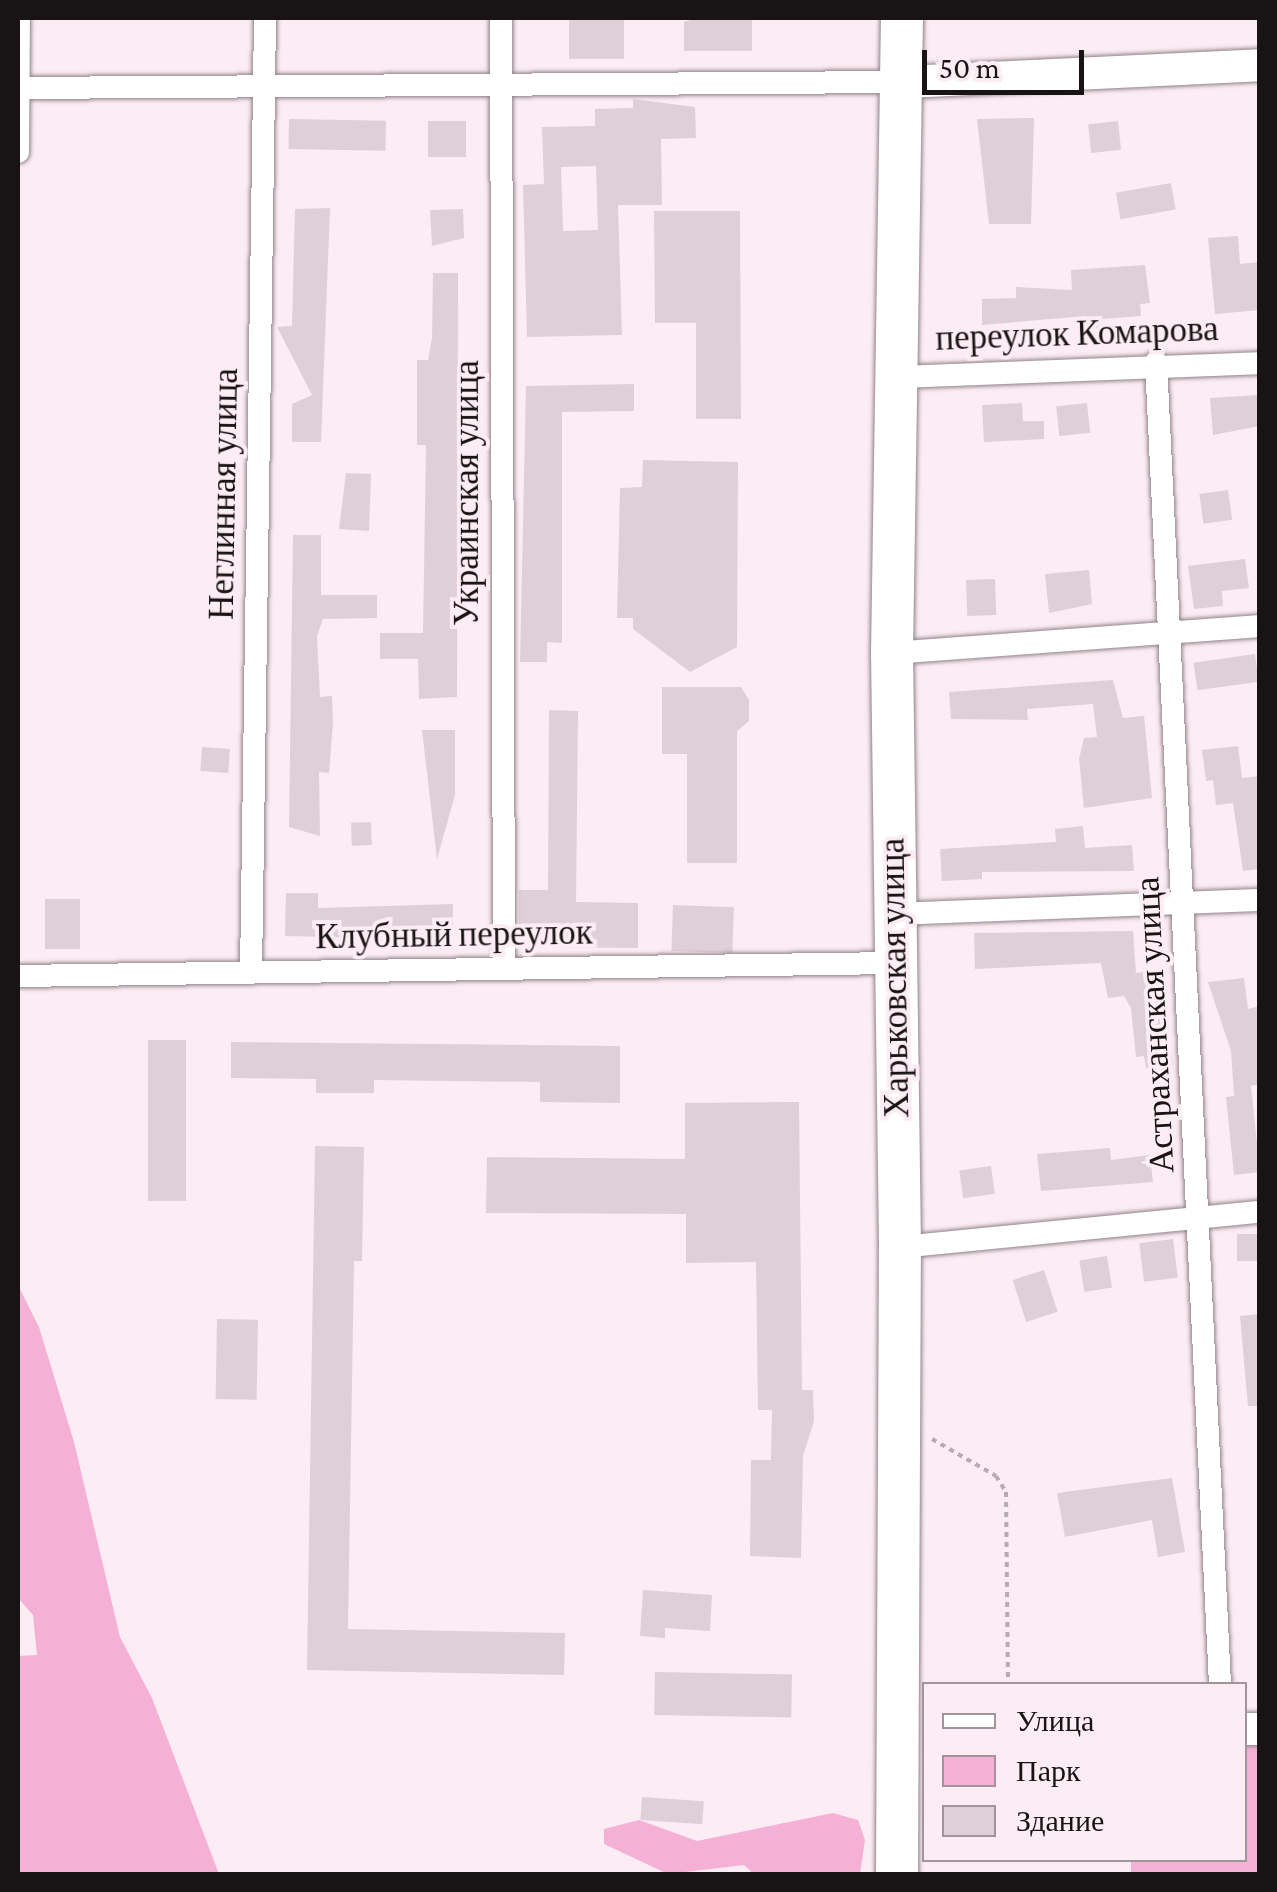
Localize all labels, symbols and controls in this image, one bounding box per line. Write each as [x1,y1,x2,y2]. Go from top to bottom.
scale bar [927,30,1090,92]
text: 50 m [939,51,1000,84]
street label: переулок Комарова [935,308,1219,360]
street label: Украинская улица [446,360,488,626]
street label: Неглинная улица [201,368,247,620]
street label: Харьковская улица [872,838,918,1118]
street label: Астраханская улица [1126,876,1184,1174]
street label: Клубный переулок [315,912,593,958]
legend [922,1682,1247,1862]
text: Улица [1016,1704,1094,1737]
text: Парк [1016,1754,1081,1787]
text: Здание [1016,1804,1104,1837]

